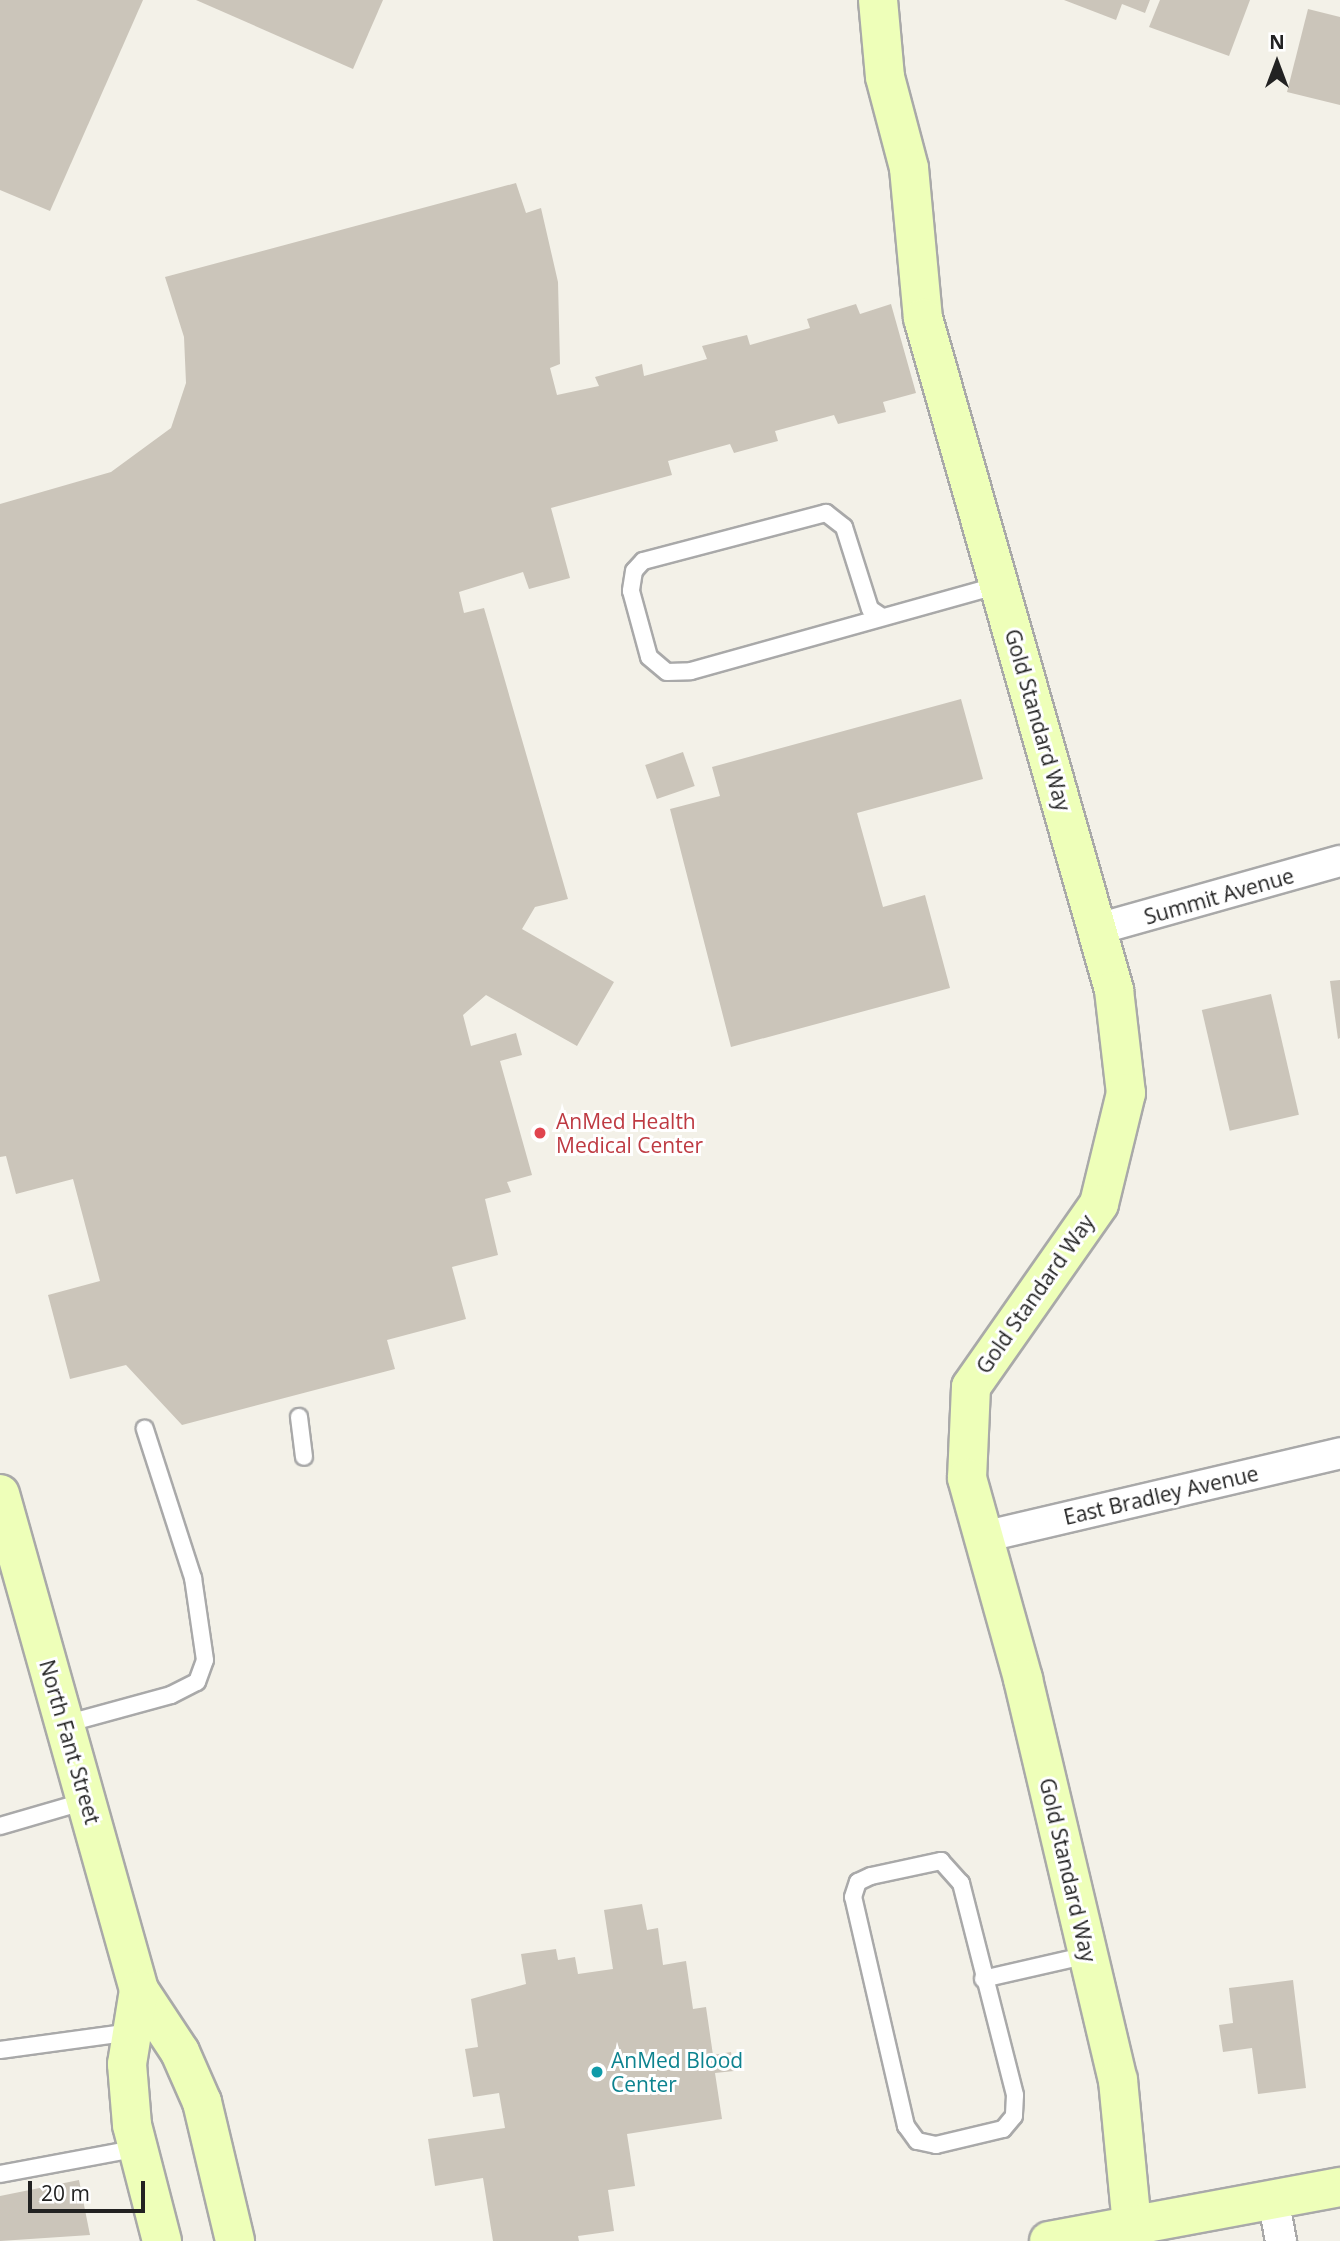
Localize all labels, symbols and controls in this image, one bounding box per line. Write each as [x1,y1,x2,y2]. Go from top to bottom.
north arrow [1242,28,1312,98]
text: N [1269,29,1285,55]
street label: Gold Standard Way [1000,626,1076,814]
street label: Summit Avenue [1141,863,1297,929]
place label: AnMed Health Medical Center [556,1108,703,1158]
marker: AnMed Health Medical Center [530,1123,550,1143]
street label: Gold Standard Way [971,1210,1099,1378]
street label: East Bradley Avenue [1061,1460,1261,1530]
street label: North Fant Street [34,1657,106,1827]
street label: Gold Standard Way [1035,1776,1101,1964]
place label: AnMed Blood Center [611,2047,743,2097]
marker: AnMed Blood Center [589,2064,605,2080]
scale bar [32,2168,149,2212]
text: 20 m [41,2179,90,2207]

